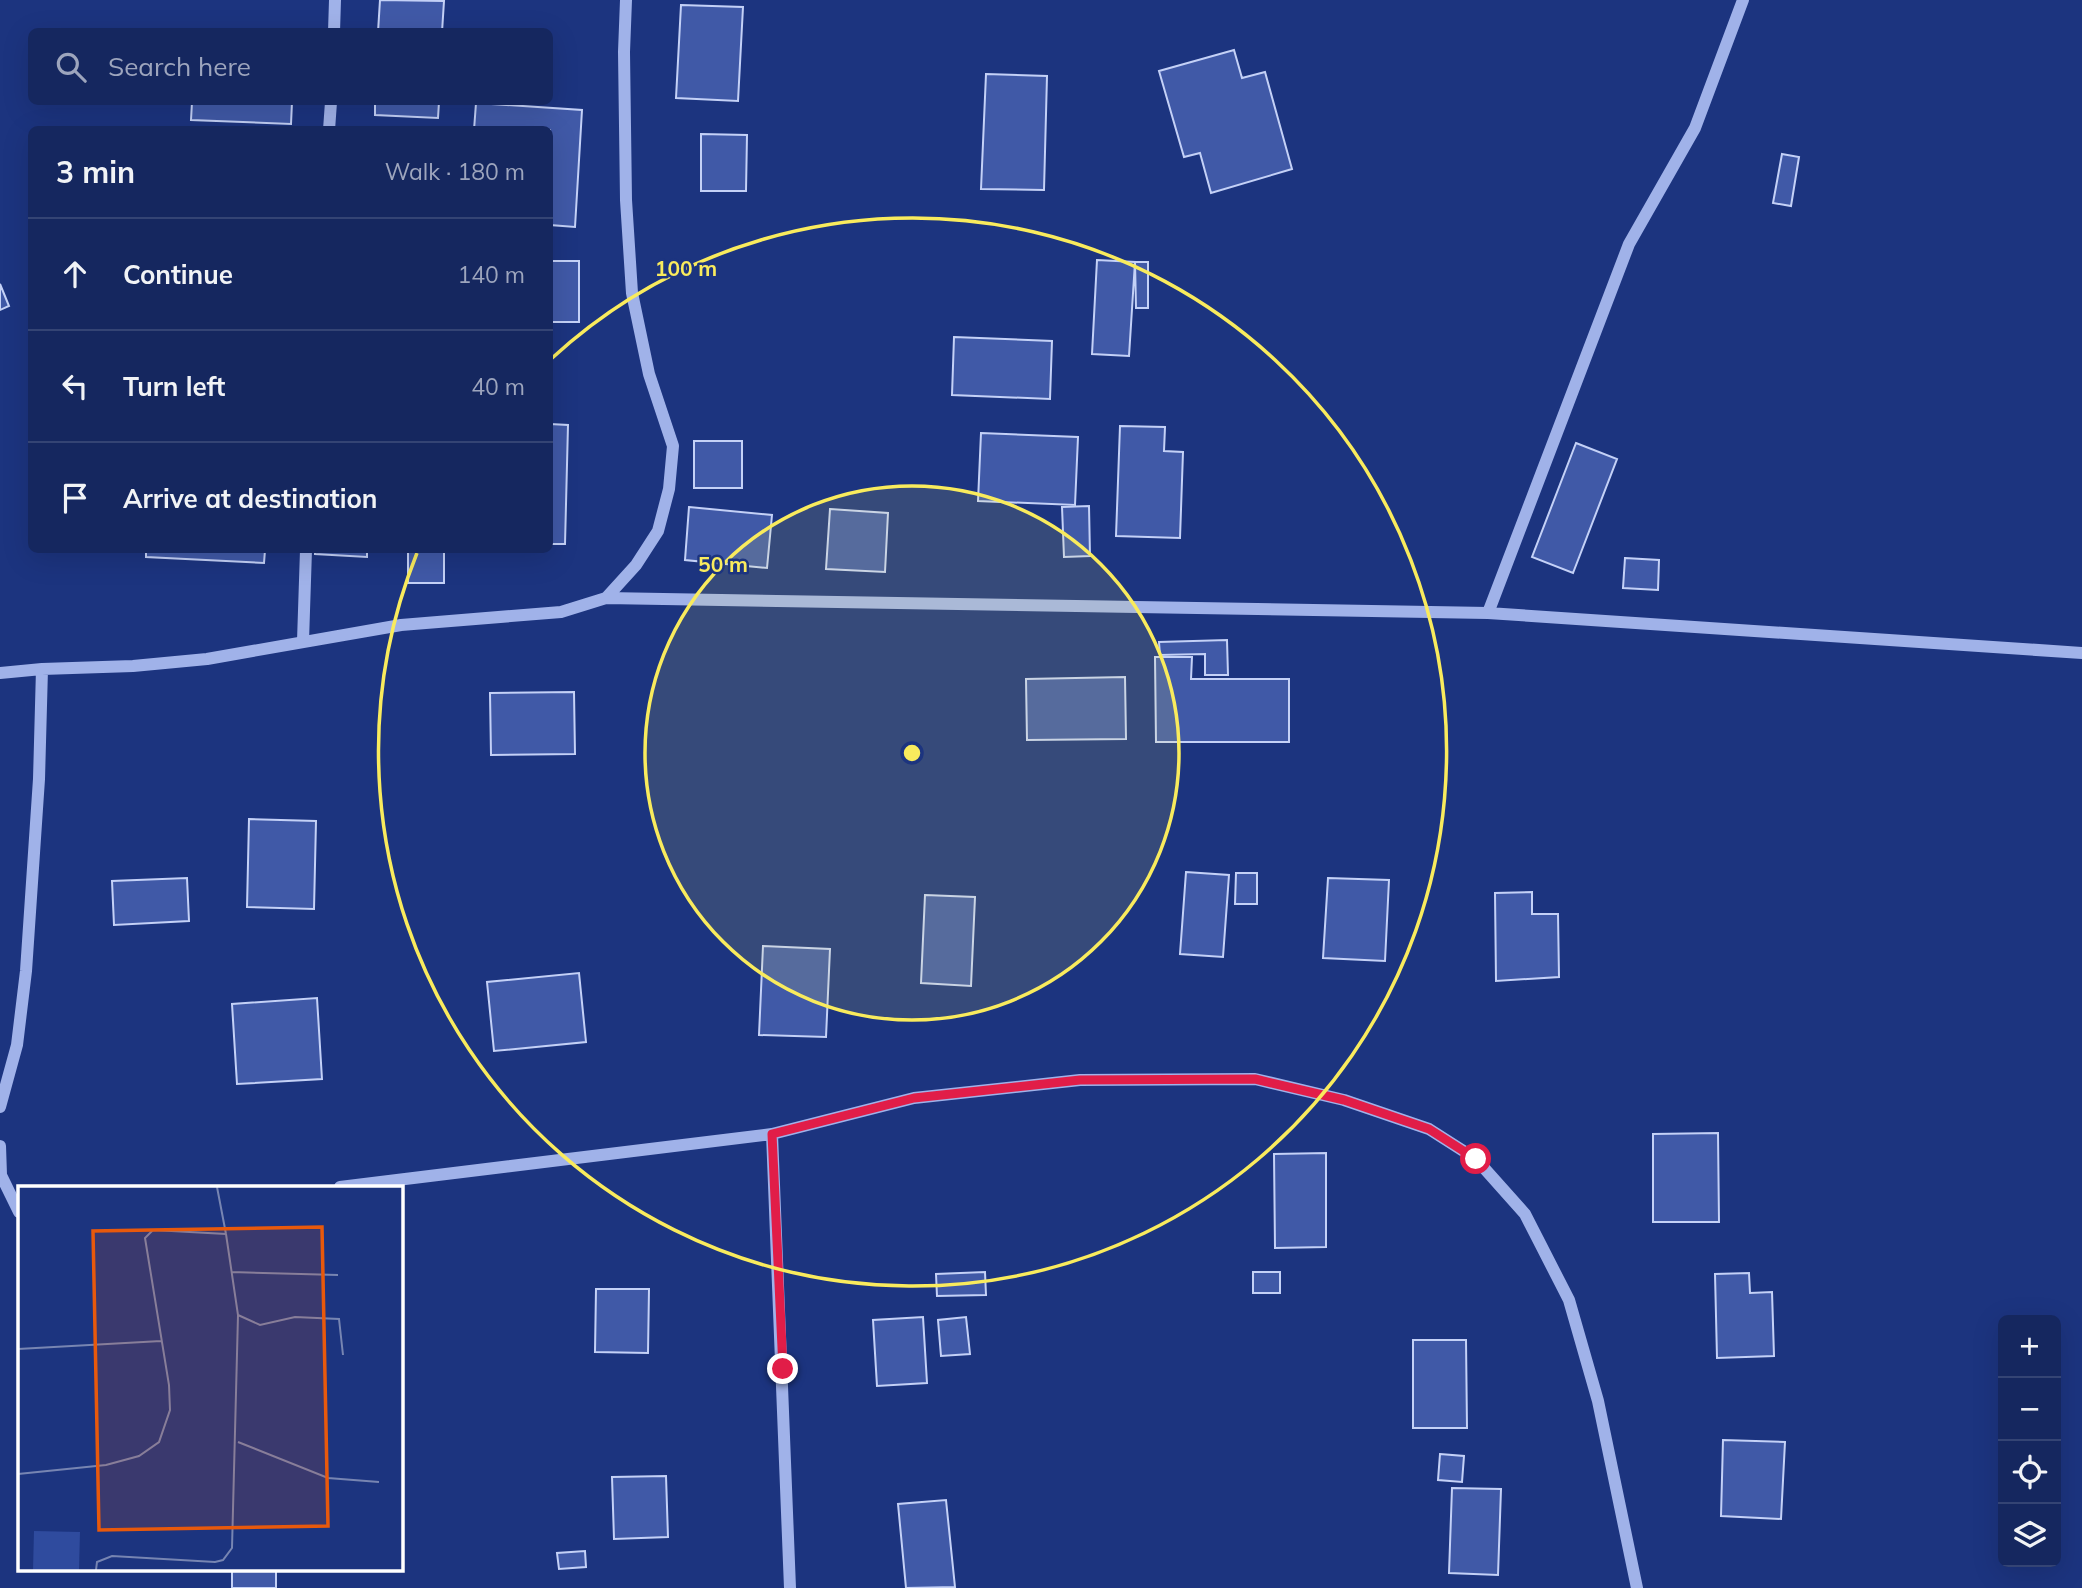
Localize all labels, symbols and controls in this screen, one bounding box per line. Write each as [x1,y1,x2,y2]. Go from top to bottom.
search box [28,28,553,105]
icon: search [52,48,90,86]
text: Search here [108,50,251,83]
text: 3 min [56,153,135,191]
text: Walk · 180 m [385,157,525,186]
icon: ahead [56,255,94,293]
text: 100 m [655,255,717,281]
text: Continue [123,258,233,291]
text: 140 m [457,260,525,289]
icon: left [56,367,94,405]
text: Turn left [123,370,225,403]
text: 40 m [471,372,525,401]
icon: arrive [56,479,94,517]
text: Arrive at destination [123,482,378,515]
text: 50 m [698,551,748,577]
centre of rings [900,741,924,765]
route start [1460,1143,1491,1174]
inset map [18,1186,402,1570]
map controls [1998,1315,2061,1567]
button: + [1998,1315,2061,1378]
route end [767,1353,798,1384]
button: − [1998,1378,2061,1441]
button: locate [1998,1441,2061,1504]
button: layers [1998,1504,2061,1567]

